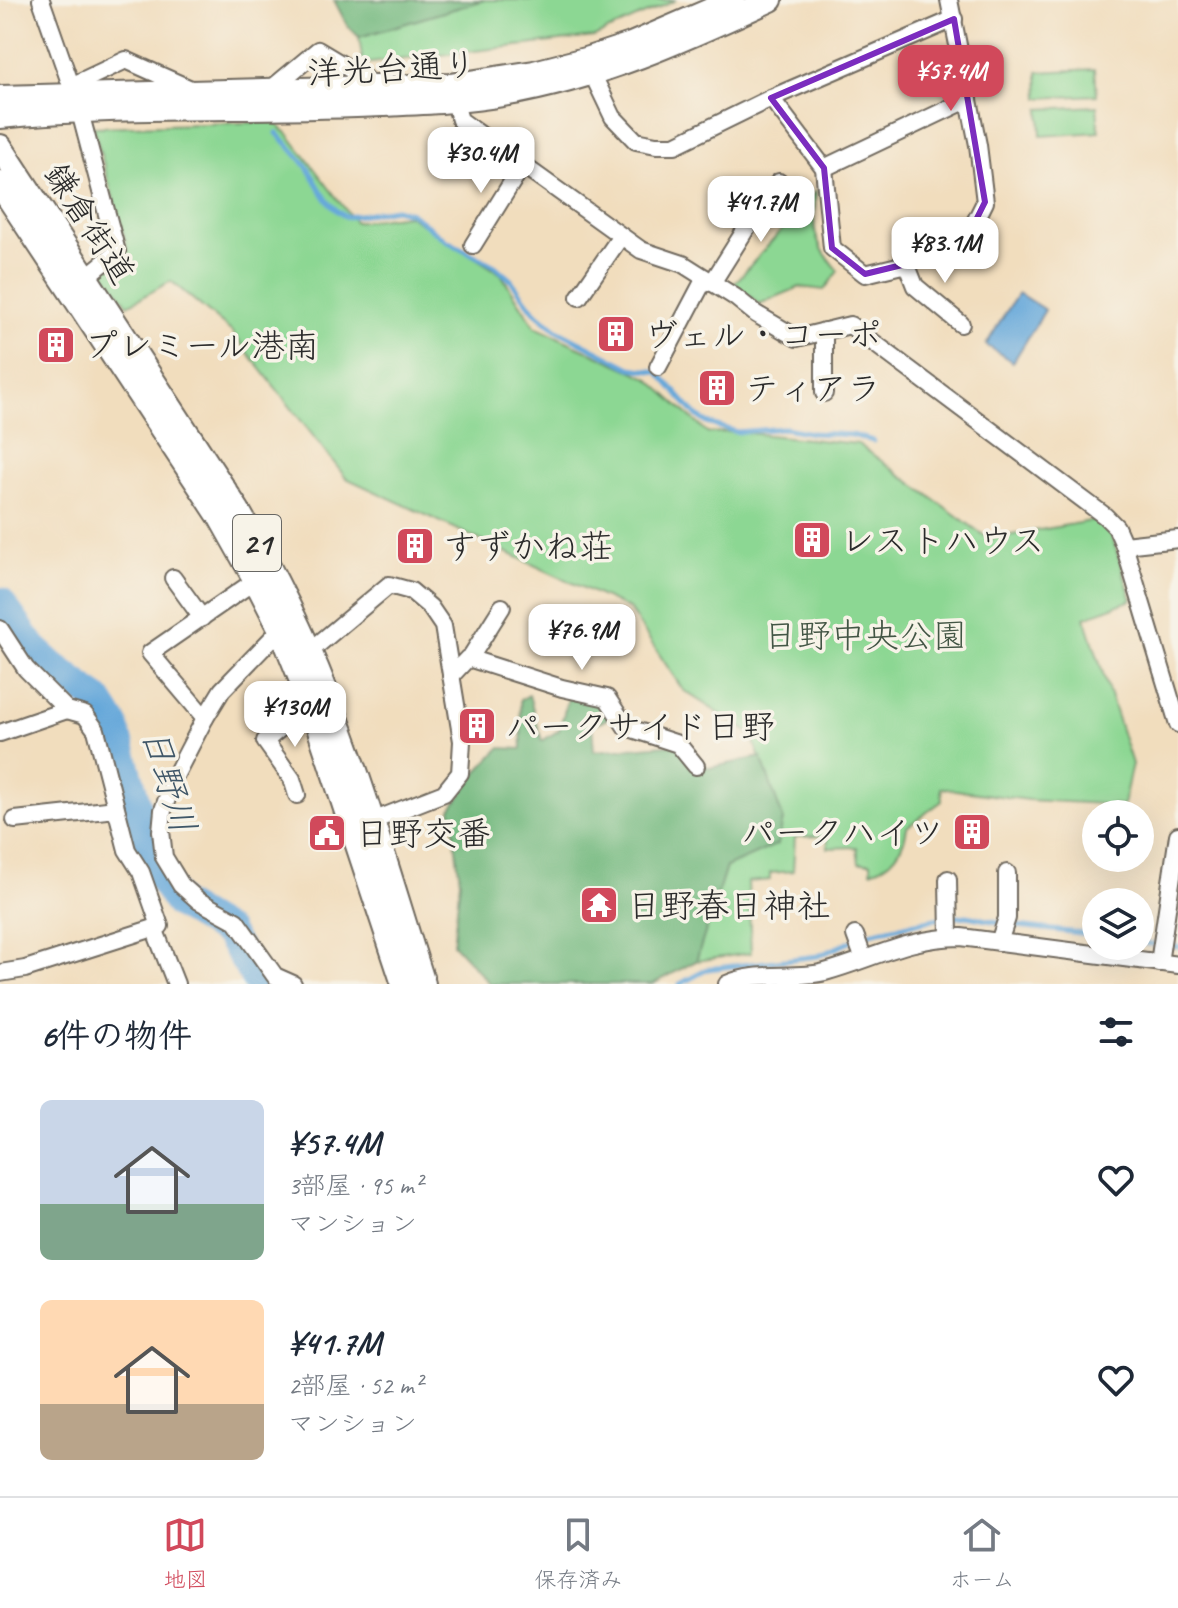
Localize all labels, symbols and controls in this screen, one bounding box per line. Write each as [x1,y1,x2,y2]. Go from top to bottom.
street label: 洋光台通り [306,43,478,94]
pin: ¥57.4M [886,45,1016,113]
text: ¥57.4M [916,54,986,87]
pin: ¥30.4M [416,127,546,195]
text: ¥30.4M [446,136,516,169]
street label: 鎌倉街道 [35,155,145,292]
pin: ¥41.7M [696,176,826,244]
text: ¥41.7M [726,185,796,218]
pin: ¥83.1M [880,217,1010,285]
text: ¥83.1M [910,226,980,259]
building icon: ヴェル・コーポ [595,313,637,355]
place label: ヴェル・コーポ [644,313,882,356]
building icon: プレミール港南 [35,324,77,366]
place label: プレミール港南 [84,324,319,367]
building icon: ティアラ [696,367,738,409]
place label: ティアラ [745,367,881,410]
road number: 21 [233,515,281,571]
building icon: レストハウス [791,519,833,561]
place label: レストハウス [840,519,1045,562]
building icon: すずかね荘 [394,525,436,567]
place label: すずかね荘 [443,525,613,568]
pin: ¥76.9M [517,604,647,672]
text: ¥76.9M [546,613,618,646]
park label: 日野中央公園 [763,614,967,657]
pin: ¥130M [239,681,351,749]
text: ¥130M [262,690,328,723]
building icon: パークサイド日野 [456,705,498,747]
place label: パークサイド日野 [505,705,775,748]
water label: 日野川 [131,722,207,839]
map controls [1082,800,1154,960]
button: locate [1082,800,1154,872]
place label: パークハイツ [741,811,944,854]
building icon: パークハイツ [951,811,993,853]
public building icon: 日野交番 [306,812,348,854]
place label: 日野交番 [355,812,491,855]
temple icon: 日野春日神社 [578,884,620,926]
place label: 日野春日神社 [627,884,831,927]
button: layers [1082,888,1154,960]
icon: filters [1094,1010,1138,1054]
text: 6件の物件 [40,1014,192,1057]
text: ¥57.4M [288,1121,380,1164]
icon: home [104,1132,200,1228]
icon: heart [1094,1158,1138,1202]
text: 3部屋 · 95 m² [288,1169,422,1202]
text: マンション [288,1207,417,1240]
text: ¥41.7M [288,1321,381,1364]
icon: home [104,1332,200,1428]
icon: heart [1094,1358,1138,1402]
text: 2部屋 · 52 m² [288,1369,422,1402]
text: マンション [288,1407,417,1440]
tab: 地図 [163,1513,207,1594]
tab: 保存済み [534,1513,622,1594]
tab: ホーム [949,1513,1015,1594]

